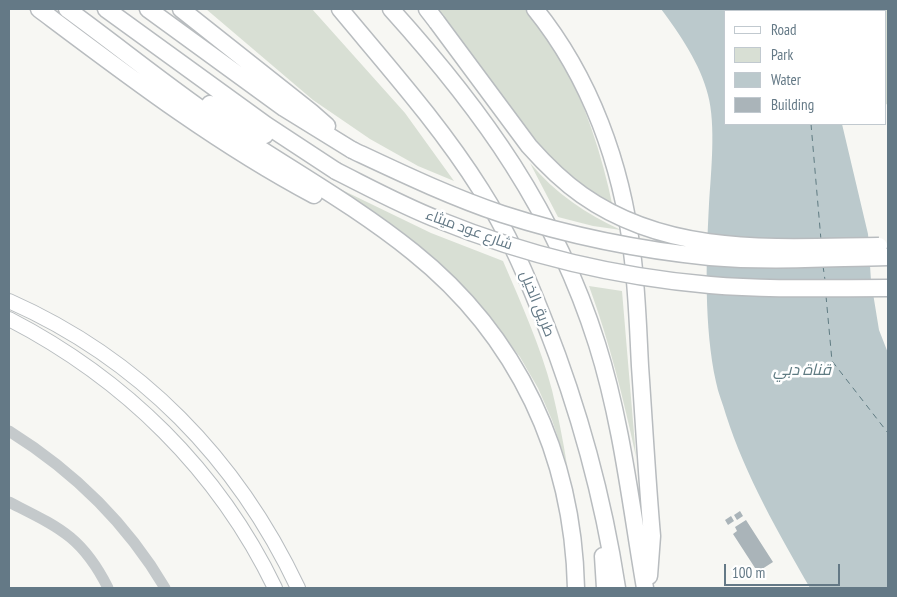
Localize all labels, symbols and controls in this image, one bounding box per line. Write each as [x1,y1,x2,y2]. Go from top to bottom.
legend [724,10,887,125]
text: Road [771,20,797,39]
text: Park [771,45,793,64]
text: Water [771,70,801,89]
text: Building [771,95,814,114]
street label: شارع عود ميثاء [423,206,515,254]
street label: طريق الخيل [516,268,558,340]
water label: قناة دبي [773,360,831,380]
scale bar [727,554,843,586]
text: 100 m [732,563,765,582]

